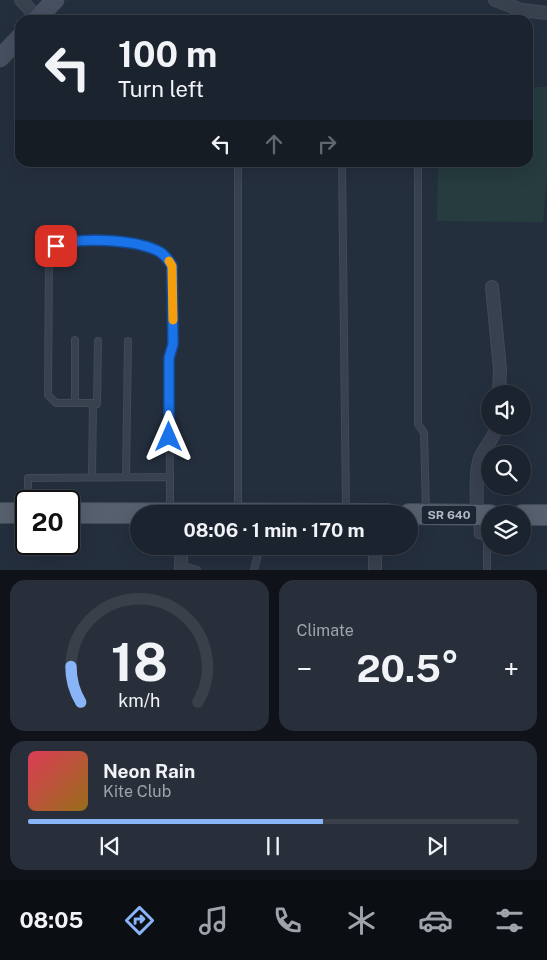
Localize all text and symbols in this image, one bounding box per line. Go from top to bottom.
text: 100 m [118,34,217,75]
icon: left [35,35,100,100]
text: Turn left [118,76,204,102]
icon: left [207,130,235,158]
icon: ahead [260,130,288,158]
icon: right [313,130,341,158]
pin [35,225,77,267]
icon: arrive [42,232,70,260]
map controls [481,385,531,555]
button: sound [481,385,531,435]
position arrow [142,410,194,462]
button: search [481,445,531,495]
speed limit sign: 20 [15,490,80,555]
button: layers [481,505,531,555]
road number: SR 640 [422,506,476,524]
text: 08:06 · 1 min · 170 m [184,519,364,541]
text: Climate [297,621,354,640]
text: 18 [111,632,168,693]
text: 20.5° [356,646,459,691]
text: − [297,652,312,685]
text: + [503,652,519,685]
text: km/h [118,690,160,711]
text: Neon Rain [103,760,195,782]
text: Kite Club [103,782,171,801]
icon: previous [96,832,124,860]
icon: pause [259,832,287,860]
icon: next [423,832,451,860]
icon: directions [122,903,157,938]
icon: music [196,903,231,938]
icon: phone [270,903,305,938]
icon: climate [344,903,379,938]
icon: car [418,903,453,938]
icon: filters [492,903,527,938]
text: 08:05 [20,907,83,933]

